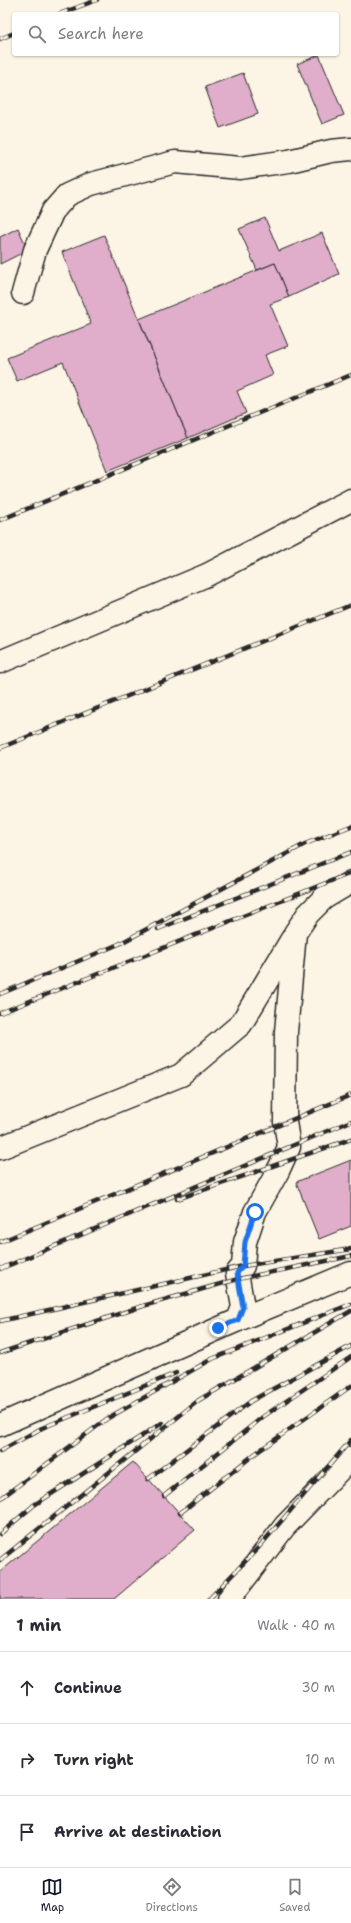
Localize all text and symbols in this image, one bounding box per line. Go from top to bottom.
search box [12,12,339,56]
icon: search [26,23,48,45]
text: Search here [58,24,144,44]
route start [246,1203,264,1221]
route end [209,1319,227,1337]
text: 1 min [16,1614,61,1636]
text: Walk · 40 m [257,1617,335,1634]
icon: ahead [16,1677,38,1699]
text: Continue [54,1678,122,1698]
text: 30 m [301,1679,335,1696]
icon: right [16,1749,38,1771]
text: Turn right [54,1750,134,1770]
text: 10 m [305,1751,335,1768]
icon: arrive [16,1821,38,1843]
text: Arrive at destination [54,1822,222,1842]
tab: Map [41,1876,64,1915]
tab: Directions [145,1876,198,1915]
tab: Saved [279,1876,310,1915]

